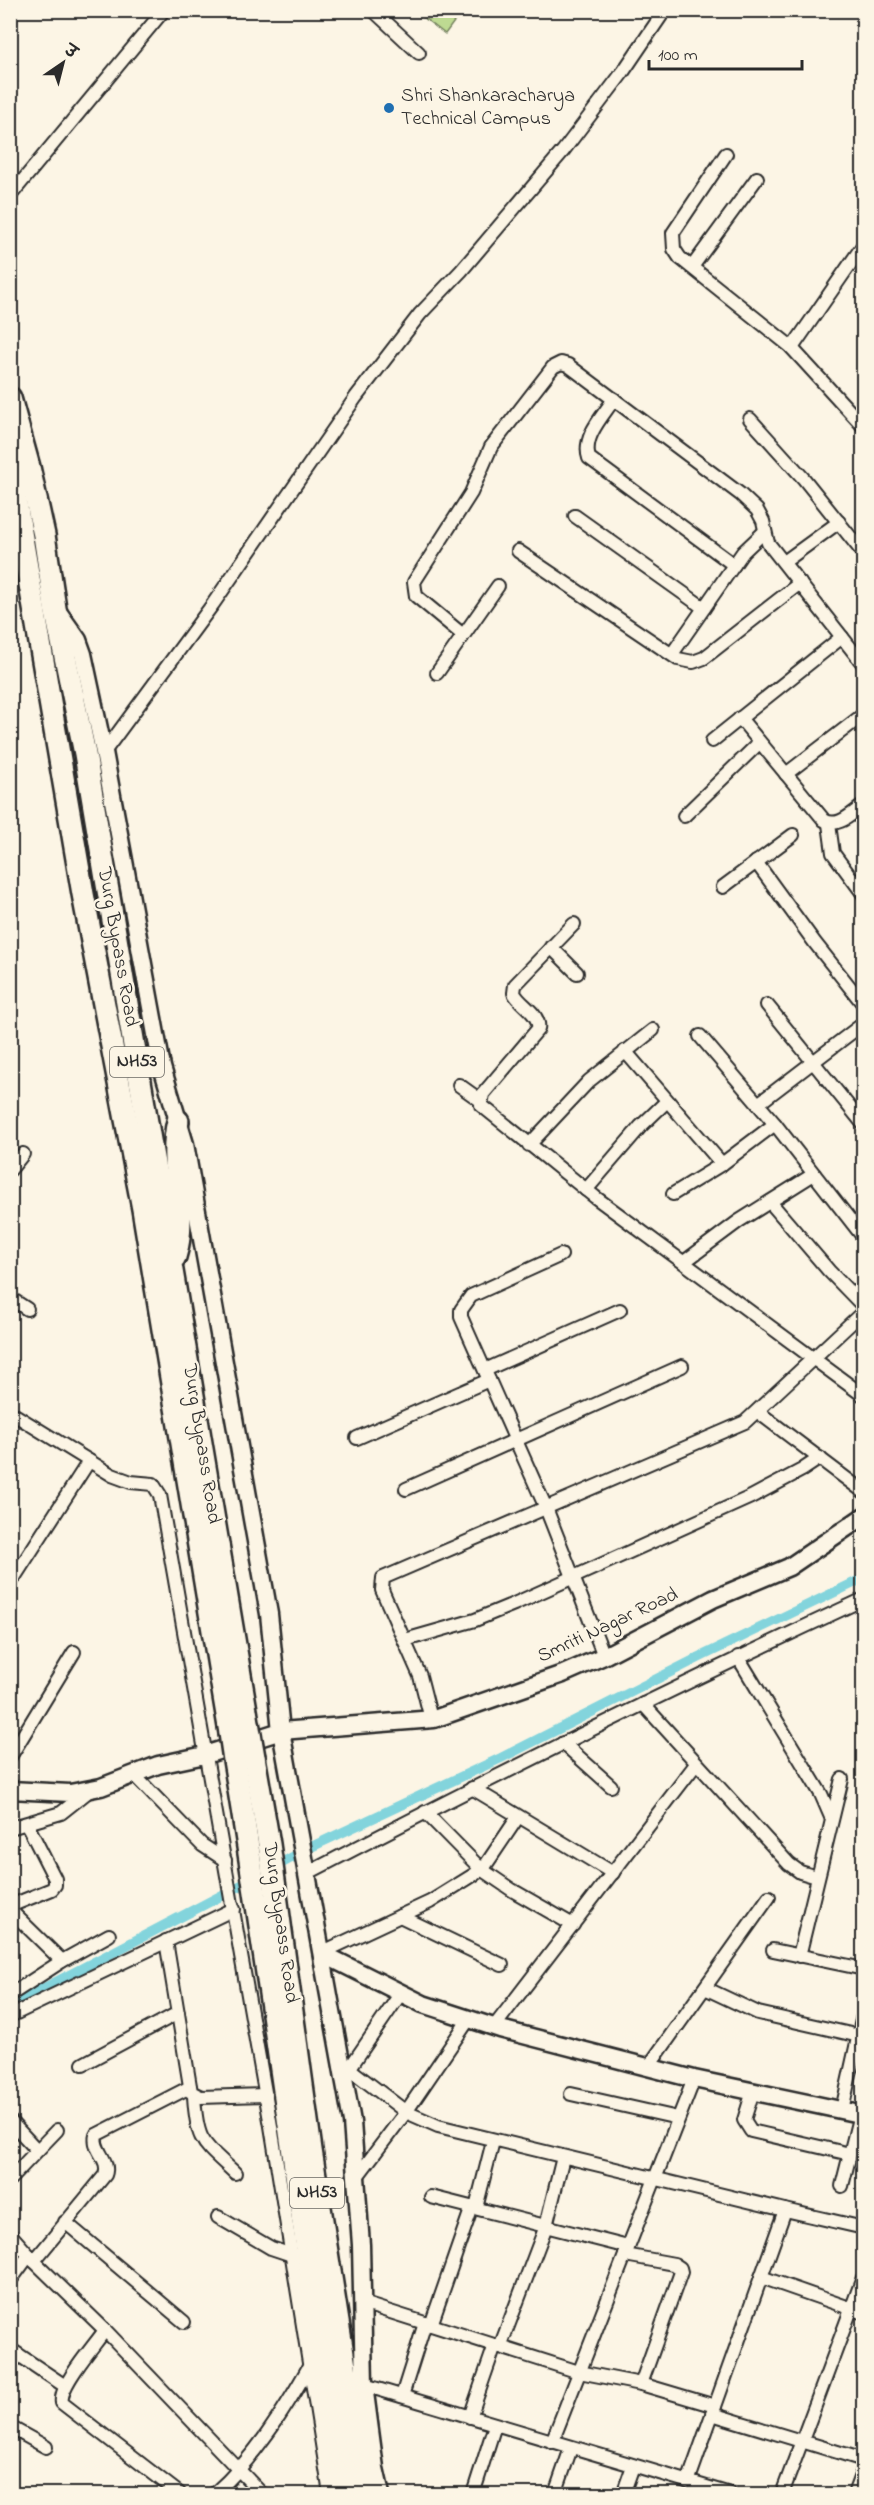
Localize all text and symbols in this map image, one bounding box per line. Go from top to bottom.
north arrow [33,33,93,93]
scale bar [649,33,802,71]
text: उ [58,38,83,66]
text: 100 m [658,43,698,69]
place label: Shri Shankaracharya Technical Campus [401,82,575,134]
marker: Shri Shankaracharya Technical Campus [382,101,396,115]
street label: Durg Bypass Road [88,864,145,1029]
road number: NH53 [110,1047,164,1077]
street label: Durg Bypass Road [173,1361,228,1526]
street label: Smriti Nagar Road [533,1581,684,1672]
street label: Durg Bypass Road [253,1840,306,2005]
road number: NH53 [290,2178,344,2208]

